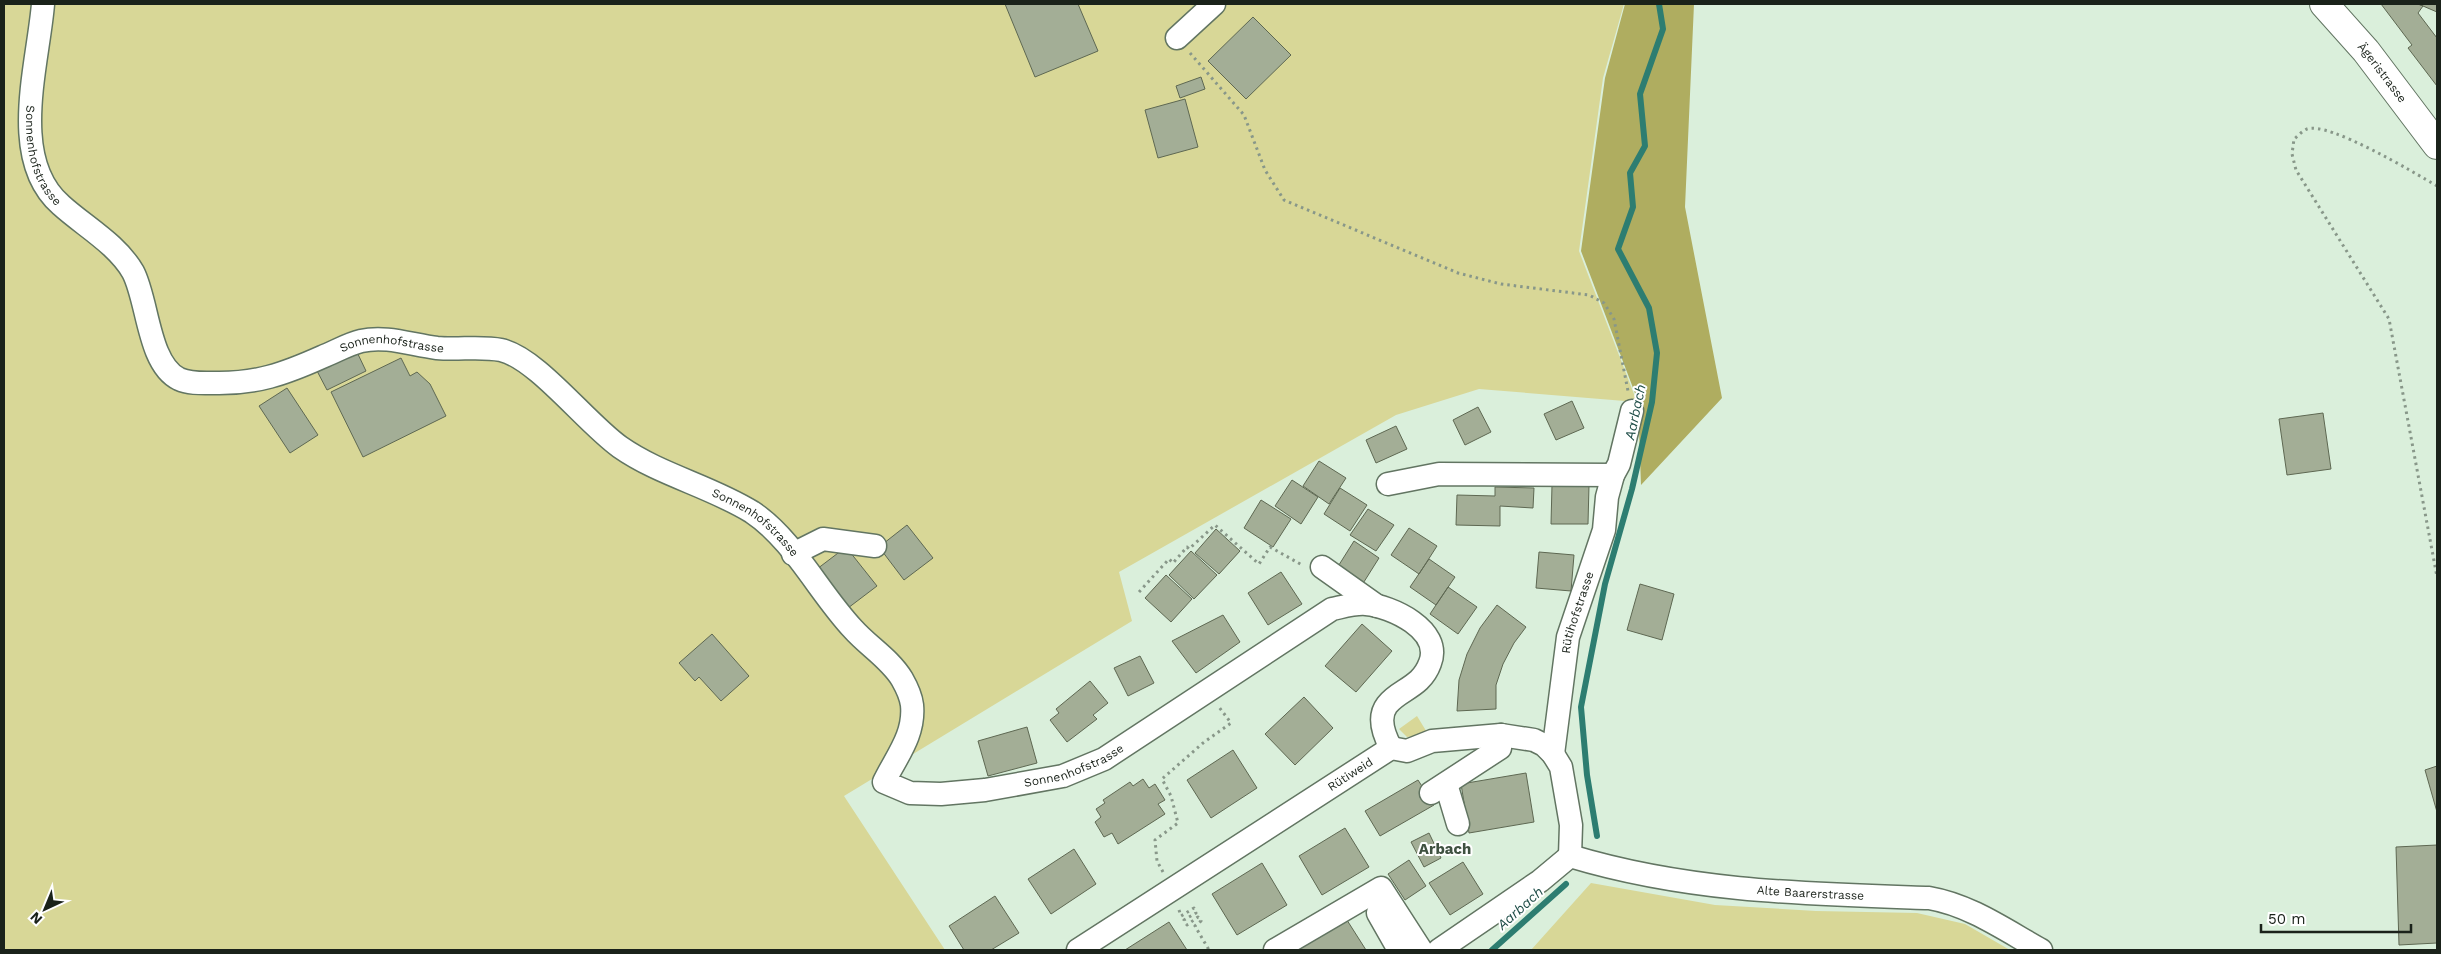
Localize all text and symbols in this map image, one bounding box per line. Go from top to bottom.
street label: Ägeristrasse [2355,40,2410,105]
street label: Sonnenhofstrasse [23,105,64,208]
street label: Sonnenhofstrasse [337,332,444,355]
water label: Aarbach [1621,383,1649,442]
street label: Sonnenhofstrasse [710,485,801,559]
street label: Rütihofstrasse [1559,570,1597,654]
street label: Sonnenhofstrasse [1023,741,1126,790]
street label: Rütiweid [1325,755,1375,794]
district label: Arbach [1419,840,1471,858]
water label: Aarbach [1493,883,1546,933]
street label: Alte Baarerstrasse [1756,883,1864,903]
north arrow [20,884,70,934]
scale bar [2261,902,2411,934]
text: N [27,909,45,928]
text: 50 m [2268,910,2305,928]

